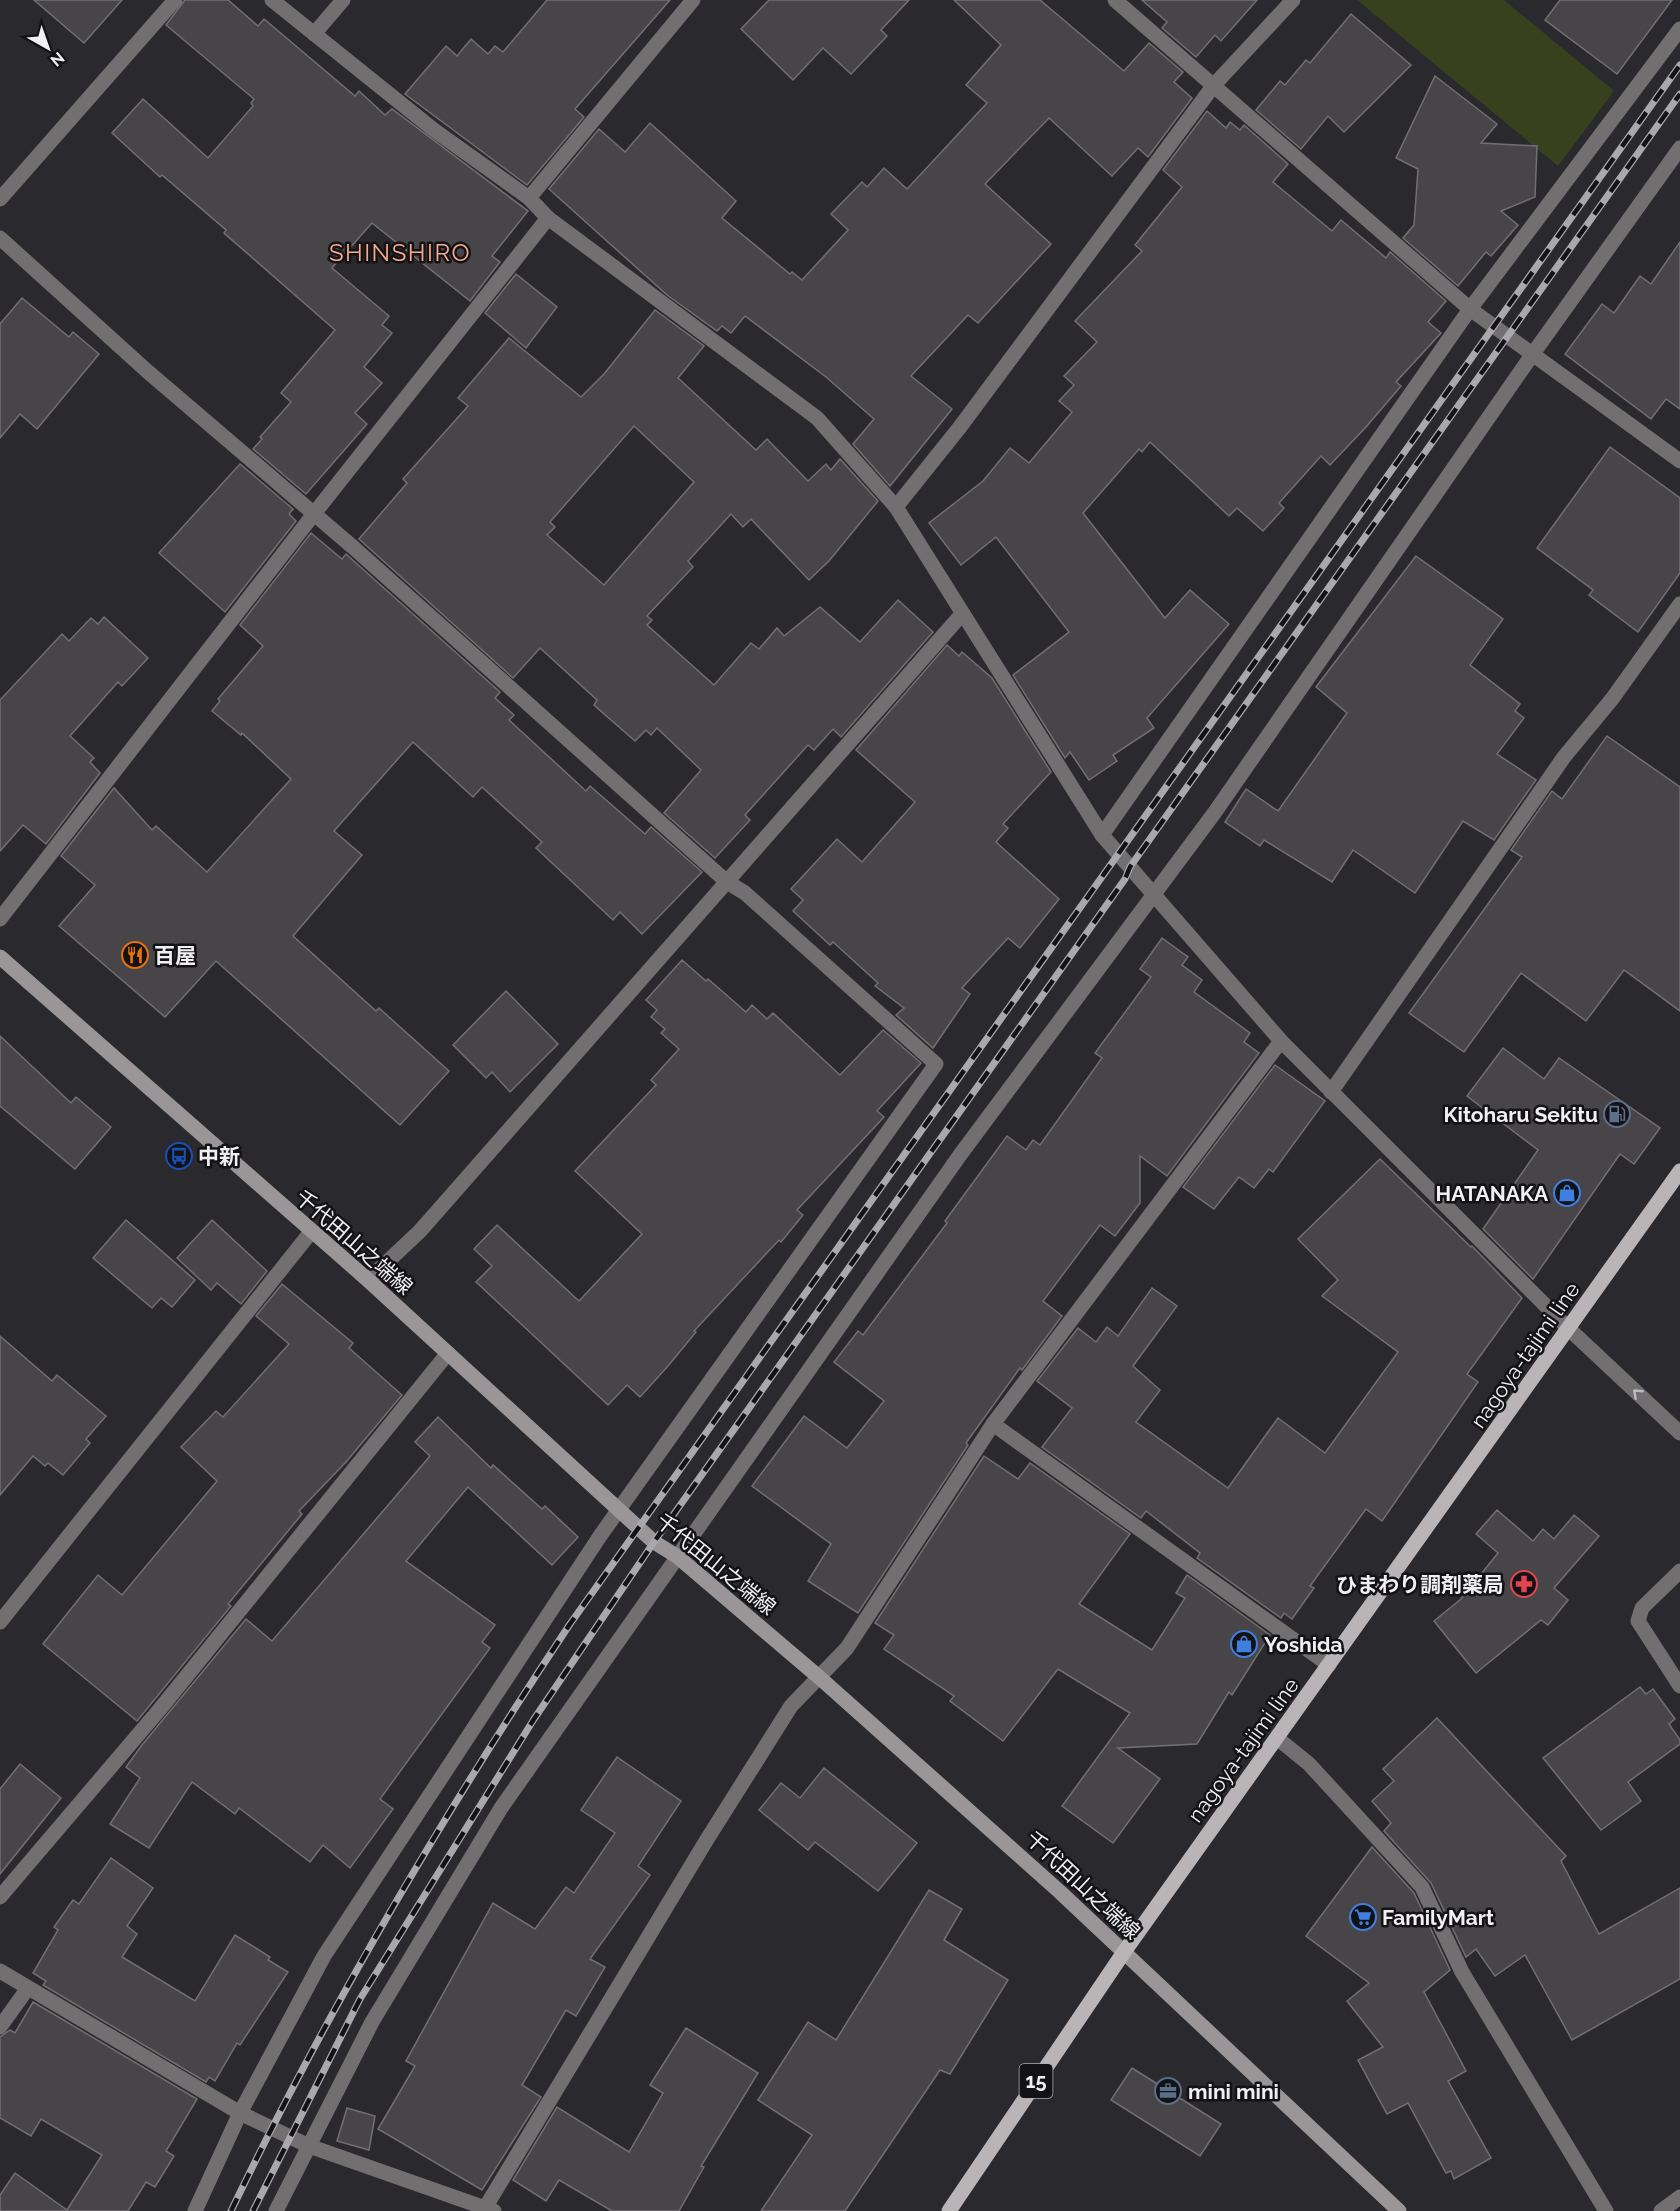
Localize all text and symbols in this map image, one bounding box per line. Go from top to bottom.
north arrow [18,18,78,78]
text: N [47,48,68,70]
district label: SHINSHIRO [329,238,471,267]
restaurant icon: 百屋 [120,940,150,970]
place label: 百屋 [154,943,196,968]
fuel station icon: Kitoharu Sekitu [1602,1099,1632,1129]
place label: Kitoharu Sekitu [1443,1102,1598,1127]
bus stop icon: 中新 [164,1141,194,1171]
place label: 中新 [198,1144,240,1169]
shop icon: HATANAKA [1552,1178,1582,1208]
place label: HATANAKA [1436,1181,1549,1206]
street label: 千代田山之端線 [290,1184,418,1300]
street label: nagoya-tajimi line [1465,1277,1585,1433]
one-way arrow [1633,1389,1644,1400]
street label: 千代田山之端線 [651,1508,781,1620]
pharmacy icon: ひまわり調剤薬局 [1509,1569,1539,1599]
place label: ひまわり調剤薬局 [1336,1572,1504,1597]
shop icon: Yoshida [1229,1629,1259,1659]
place label: Yoshida [1264,1632,1343,1657]
street label: nagoya-tajimi line [1182,1673,1304,1827]
street label: 千代田山之端線 [1021,1826,1145,1944]
supermarket icon: FamilyMart [1348,1902,1378,1932]
place label: FamilyMart [1382,1905,1494,1930]
road number: 15 [1020,2064,1052,2098]
office icon: mini mini [1153,2076,1183,2106]
place label: mini mini [1188,2079,1279,2104]

